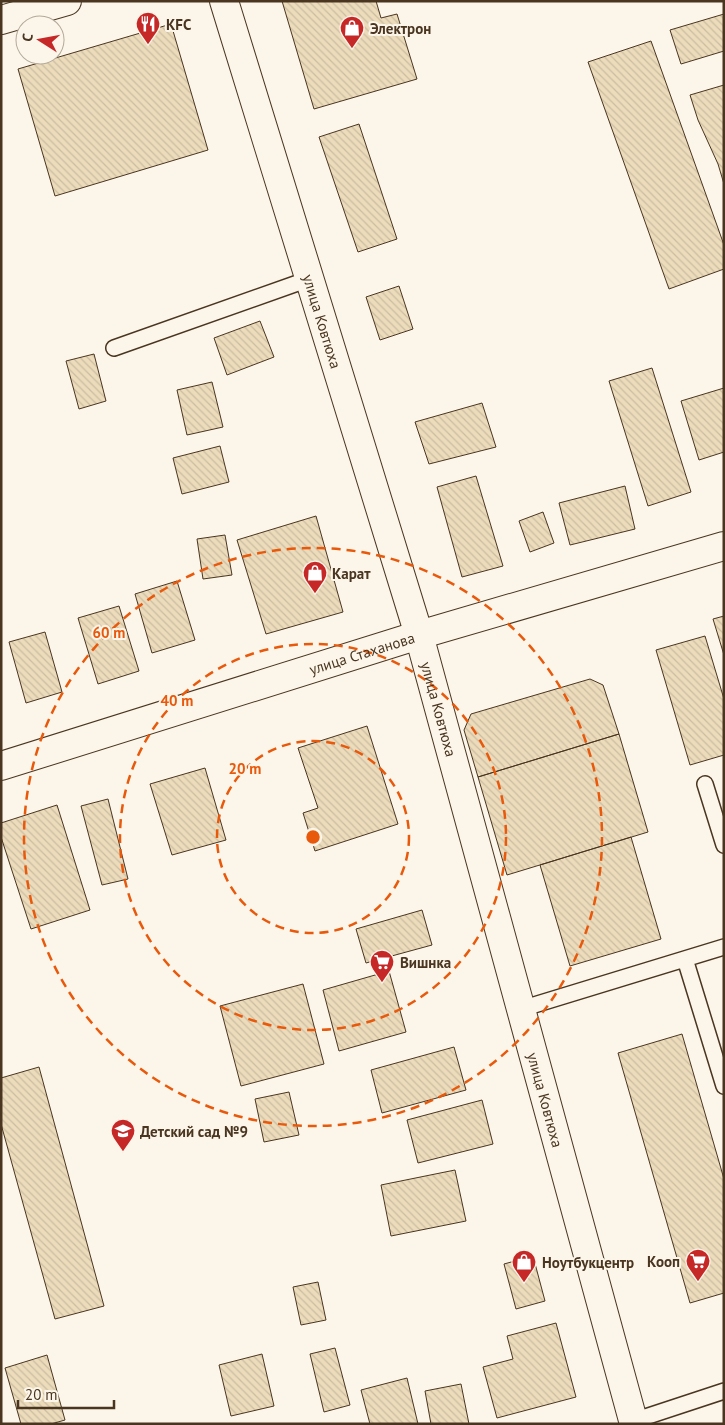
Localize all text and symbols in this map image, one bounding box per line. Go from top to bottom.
restaurant icon: KFC [135,11,161,45]
north arrow [15,15,65,65]
place label: KFC [166,15,192,34]
shop icon: Электрон [339,15,365,49]
place label: Электрон [370,19,431,38]
text: С [18,32,37,43]
street label: улица Ковтюха [299,272,346,371]
shop icon: Карат [302,560,328,594]
place label: Карат [332,564,371,583]
text: 60 m [93,623,125,642]
street label: улица Стаханова [307,628,417,678]
street label: улица Ковтюха [417,659,461,759]
text: 40 m [161,691,193,710]
text: 20 m [229,759,261,778]
centre of rings [304,828,322,846]
supermarket icon: Вишнка [369,949,395,983]
place label: Вишнка [400,953,451,972]
street label: улица Ковтюха [524,1050,568,1149]
school or university icon: Детский сад №9 [110,1118,136,1152]
place label: Детский сад №9 [140,1122,248,1141]
supermarket icon: Кооп [685,1248,711,1282]
shop icon: Ноутбукцентр [511,1249,537,1283]
place label: Кооп [647,1252,680,1271]
place label: Ноутбукцентр [542,1253,634,1272]
scale bar [18,1378,114,1410]
text: 20 m [25,1385,58,1404]

